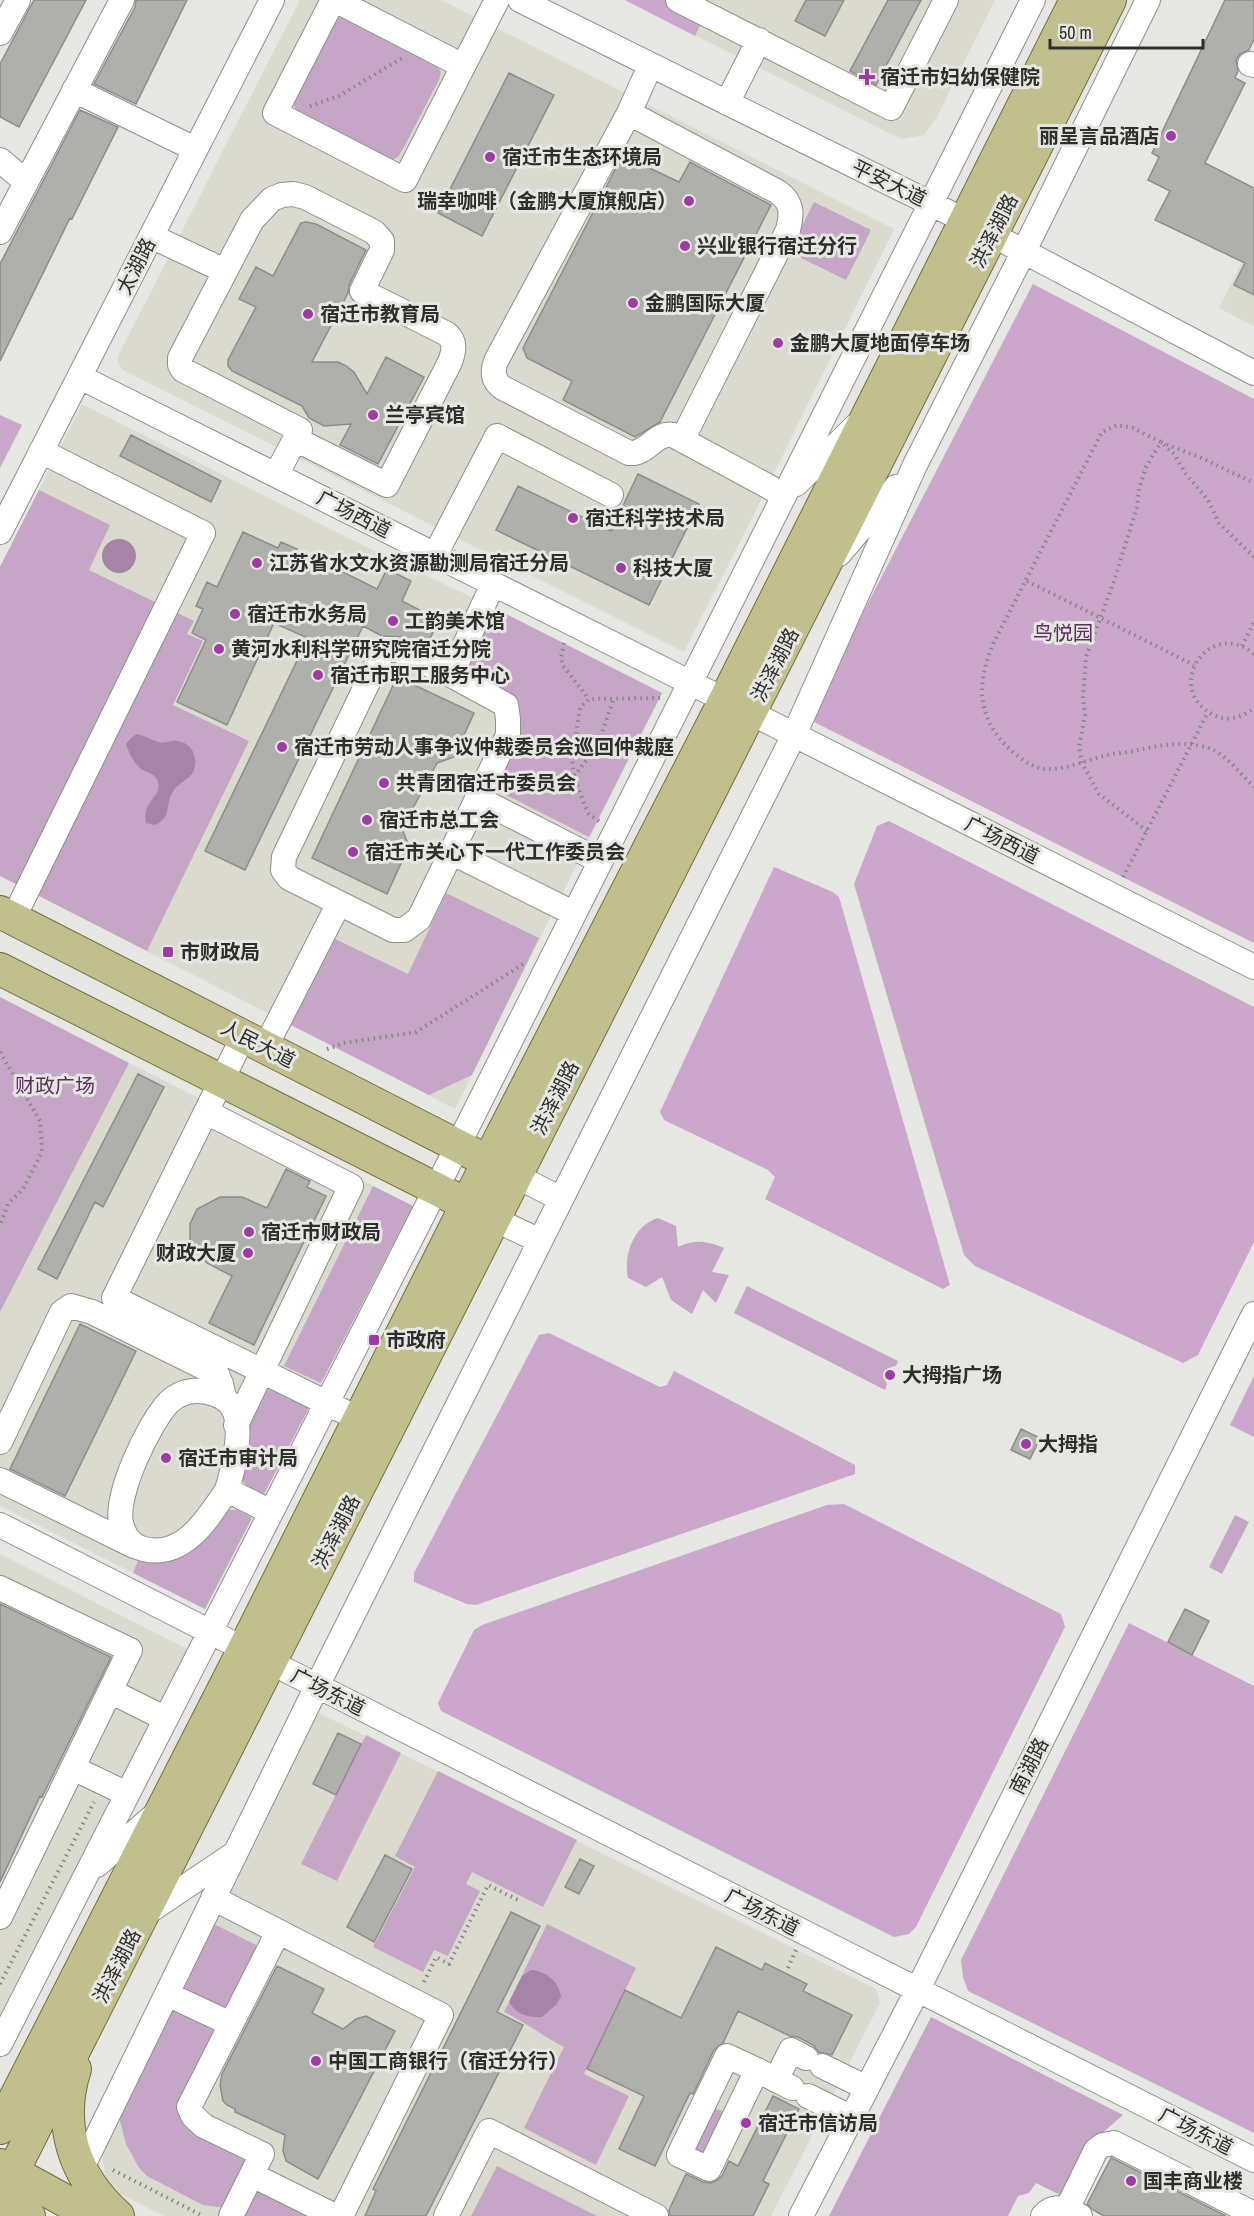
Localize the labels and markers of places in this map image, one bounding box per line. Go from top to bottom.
place label: 宿迁市妇幼保健院 [880,63,1040,90]
marker: 宿迁市妇幼保健院 [858,68,876,86]
place label: 丽呈言品酒店 [1039,122,1159,149]
marker: 丽呈言品酒店 [1164,129,1178,143]
place label: 宿迁市生态环境局 [502,143,662,170]
marker: 宿迁市生态环境局 [483,150,497,164]
place label: 瑞幸咖啡（金鹏大厦旗舰店） [417,187,677,214]
marker: 瑞幸咖啡（金鹏大厦旗舰店） [682,194,696,208]
place label: 兴业银行宿迁分行 [697,232,857,259]
marker: 兴业银行宿迁分行 [678,239,692,253]
place label: 金鹏国际大厦 [645,289,765,316]
marker: 金鹏国际大厦 [626,296,640,310]
place label: 宿迁市教育局 [320,300,440,327]
marker: 宿迁市教育局 [301,307,315,321]
place label: 金鹏大厦地面停车场 [790,329,970,356]
marker: 金鹏大厦地面停车场 [771,336,785,350]
place label: 兰亭宾馆 [385,401,465,428]
marker: 兰亭宾馆 [366,408,380,422]
place label: 宿迁科学技术局 [585,504,725,531]
marker: 宿迁科学技术局 [566,511,580,525]
place label: 江苏省水文水资源勘测局宿迁分局 [269,549,569,576]
place label: 科技大厦 [633,554,713,581]
marker: 江苏省水文水资源勘测局宿迁分局 [250,556,264,570]
marker: 科技大厦 [614,561,628,575]
place label: 宿迁市水务局 [247,600,367,627]
marker: 宿迁市水务局 [228,607,242,621]
place label: 工韵美术馆 [405,607,505,634]
marker: 工韵美术馆 [386,614,400,628]
place label: 黄河水利科学研究院宿迁分院 [231,635,491,662]
marker: 黄河水利科学研究院宿迁分院 [212,642,226,656]
place label: 宿迁市职工服务中心 [330,661,510,688]
marker: 宿迁市职工服务中心 [311,668,325,682]
place label: 宿迁市劳动人事争议仲裁委员会巡回仲裁庭 [294,733,674,760]
marker: 宿迁市劳动人事争议仲裁委员会巡回仲裁庭 [275,740,289,754]
place label: 共青团宿迁市委员会 [396,769,576,796]
marker: 共青团宿迁市委员会 [377,776,391,790]
place label: 宿迁市总工会 [379,806,499,833]
marker: 宿迁市总工会 [360,813,374,827]
place label: 宿迁市关心下一代工作委员会 [365,838,625,865]
marker: 宿迁市关心下一代工作委员会 [346,845,360,859]
place label: 市财政局 [180,938,260,965]
marker: 市财政局 [161,945,175,959]
place label: 宿迁市财政局 [261,1218,381,1245]
marker: 宿迁市财政局 [242,1225,256,1239]
place label: 财政大厦 [156,1239,236,1266]
marker: 财政大厦 [241,1246,255,1260]
place label: 市政府 [386,1326,446,1353]
marker: 市政府 [367,1333,381,1347]
place label: 大拇指广场 [902,1361,1002,1388]
marker: 大拇指广场 [883,1368,897,1382]
place label: 大拇指 [1038,1430,1098,1457]
marker: 大拇指 [1019,1437,1033,1451]
place label: 宿迁市审计局 [178,1444,298,1471]
marker: 宿迁市审计局 [159,1451,173,1465]
place label: 中国工商银行（宿迁分行） [328,2047,568,2074]
marker: 中国工商银行（宿迁分行） [309,2054,323,2068]
place label: 宿迁市信访局 [758,2109,878,2136]
marker: 宿迁市信访局 [739,2116,753,2130]
place label: 国丰商业楼 [1143,2167,1243,2194]
marker: 国丰商业楼 [1124,2174,1138,2188]

